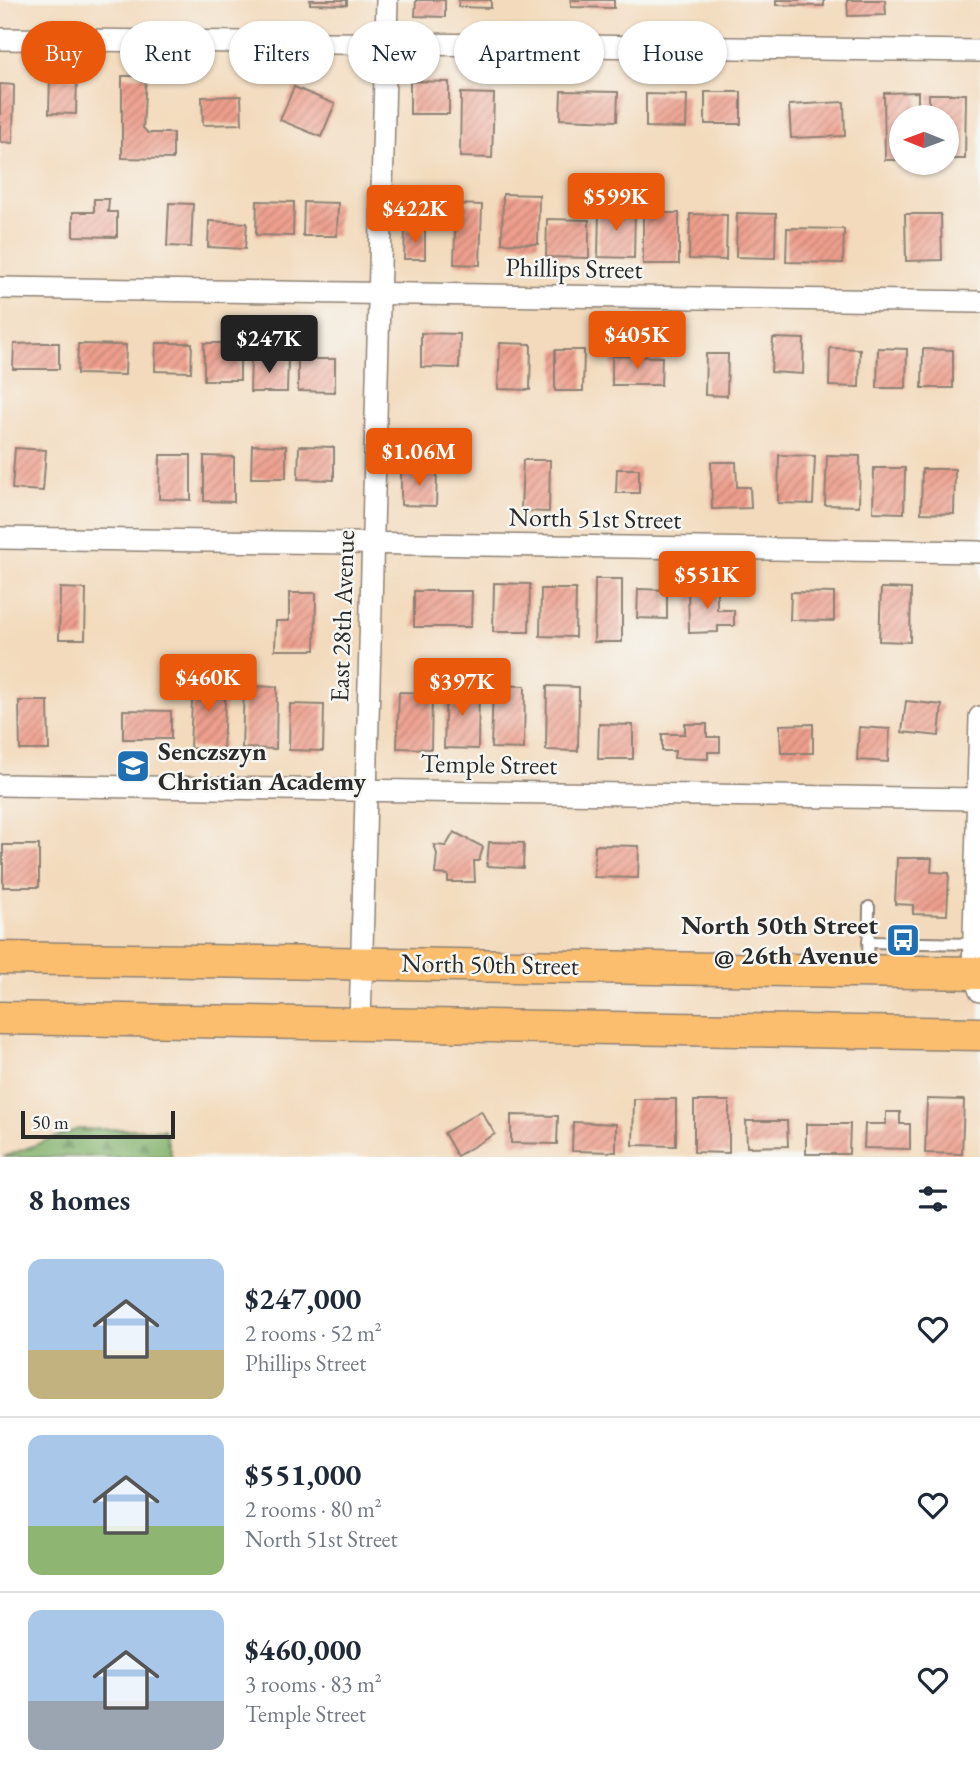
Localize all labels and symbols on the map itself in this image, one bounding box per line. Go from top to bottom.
north arrow [889,105,959,175]
pin: $599K [567,174,665,233]
pin: $422K [366,186,464,245]
street label: Phillips Street [505,250,643,286]
pin: $405K [588,312,686,371]
pin: $247K [220,316,318,375]
pin: $1.06M [362,428,476,488]
street label: North 51st Street [508,499,682,537]
street label: East 28th Avenue [322,529,362,703]
pin: $551K [658,552,756,611]
pin: $460K [159,654,257,714]
pin: $397K [413,658,511,718]
place label: Senczszyn Christian Academy [158,734,366,798]
street label: Temple Street [420,746,558,782]
school or university icon: Senczszyn Christian Academy [114,747,152,785]
place label: North 50th Street @ 26th Avenue [681,908,878,972]
bus stop icon: North 50th Street @ 26th Avenue [884,921,922,959]
street label: North 50th Street [401,945,579,983]
scale bar [21,1108,175,1140]

